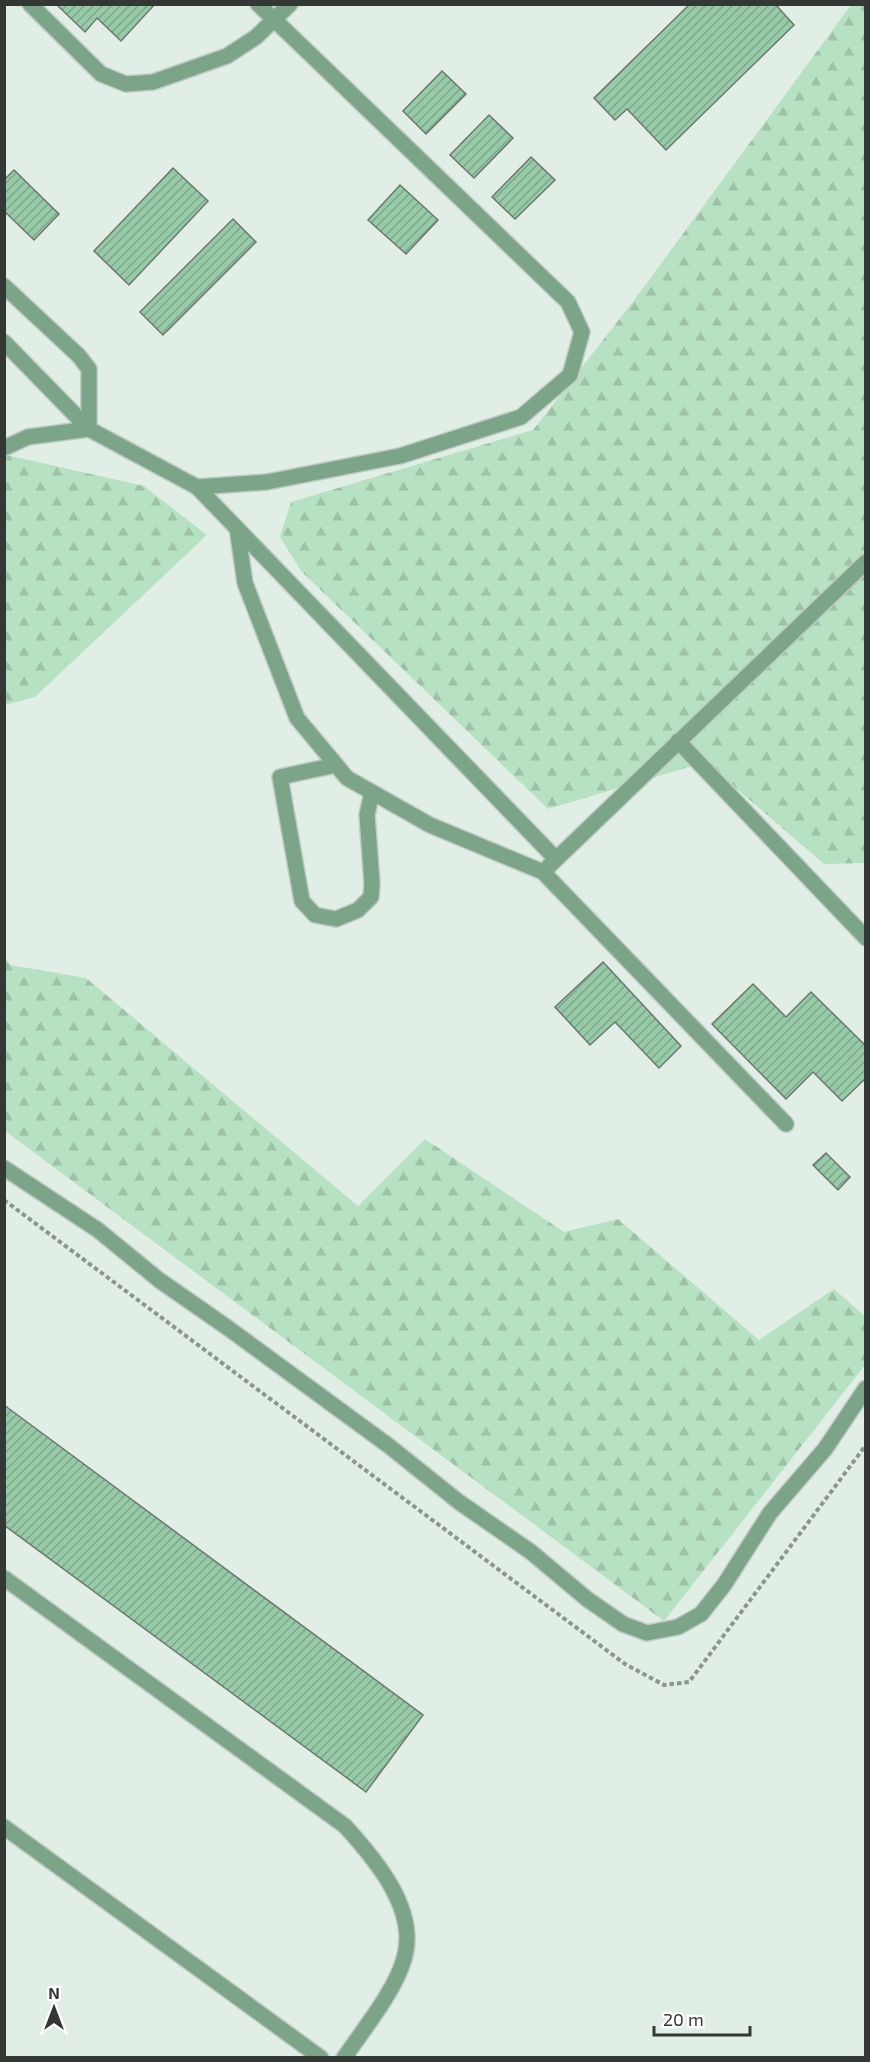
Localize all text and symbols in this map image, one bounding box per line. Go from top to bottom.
north arrow [24,1978,84,2038]
text: N [48,1983,60,2002]
scale bar [654,1999,750,2037]
text: 20 m [663,2008,704,2030]

